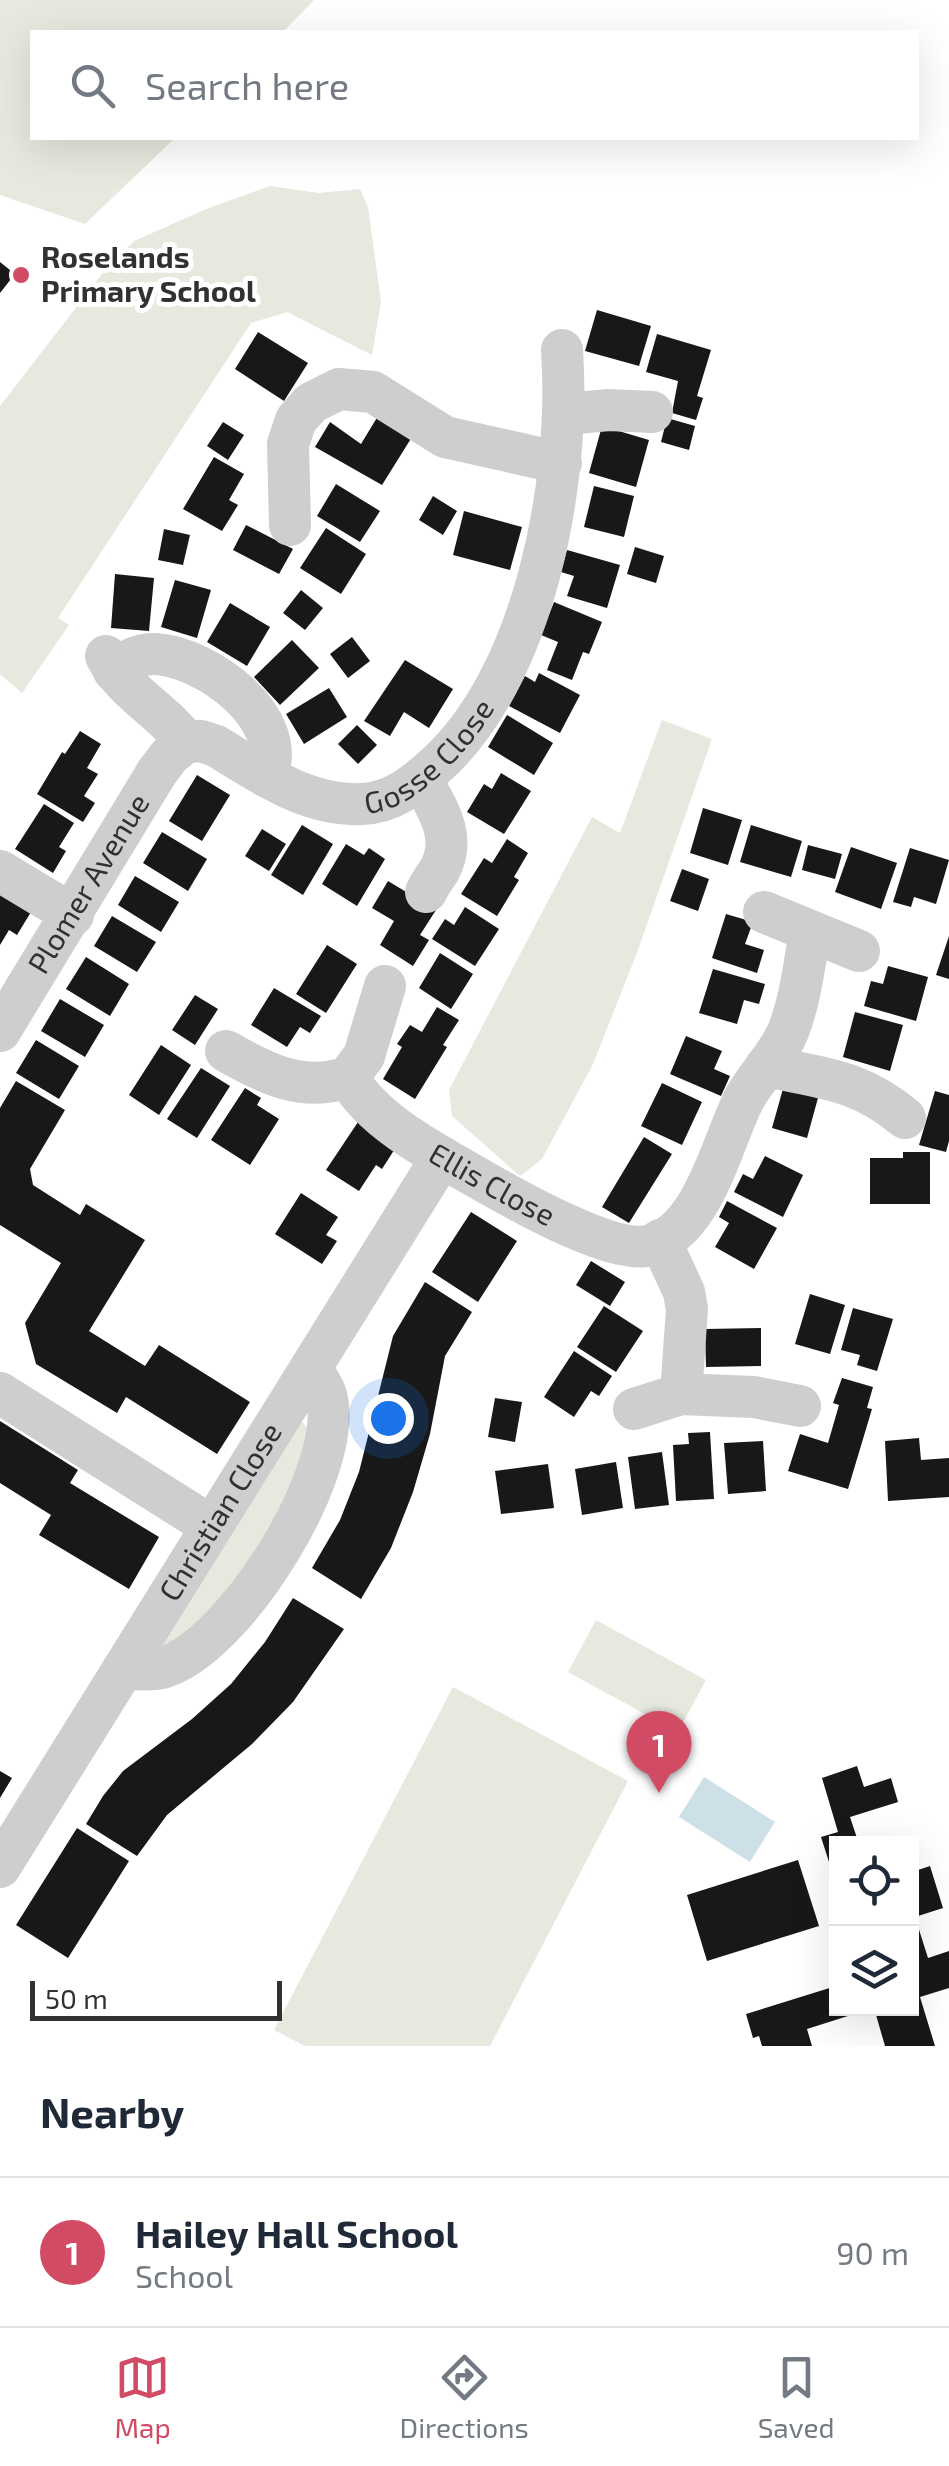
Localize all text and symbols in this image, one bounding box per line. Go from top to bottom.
search box [30,30,919,140]
icon: search [65,58,120,113]
text: Search here [145,62,349,108]
place label: Roselands Primary School [41,238,256,309]
marker: Roselands Primary School [10,264,32,286]
street label: Gosse Close [361,692,500,820]
street label: Plomer Avenue [19,786,156,979]
street label: Ellis Close [423,1134,561,1232]
your location [363,1393,414,1444]
street label: Christian Close [150,1415,288,1607]
pin: 1 [626,1710,692,1793]
map controls [829,1836,919,2016]
button: locate [829,1836,919,1926]
button: layers [829,1926,919,2016]
scale bar [30,1976,282,2020]
text: 50 m [45,1981,108,2015]
text: Nearby [40,2086,184,2136]
text: Hailey Hall School [135,2210,458,2256]
text: 1 [66,2233,79,2271]
text: 90 m [836,2233,909,2271]
text: School [135,2256,233,2294]
tab: Map [114,2350,171,2444]
tab: Directions [400,2350,529,2444]
tab: Saved [758,2350,835,2444]

